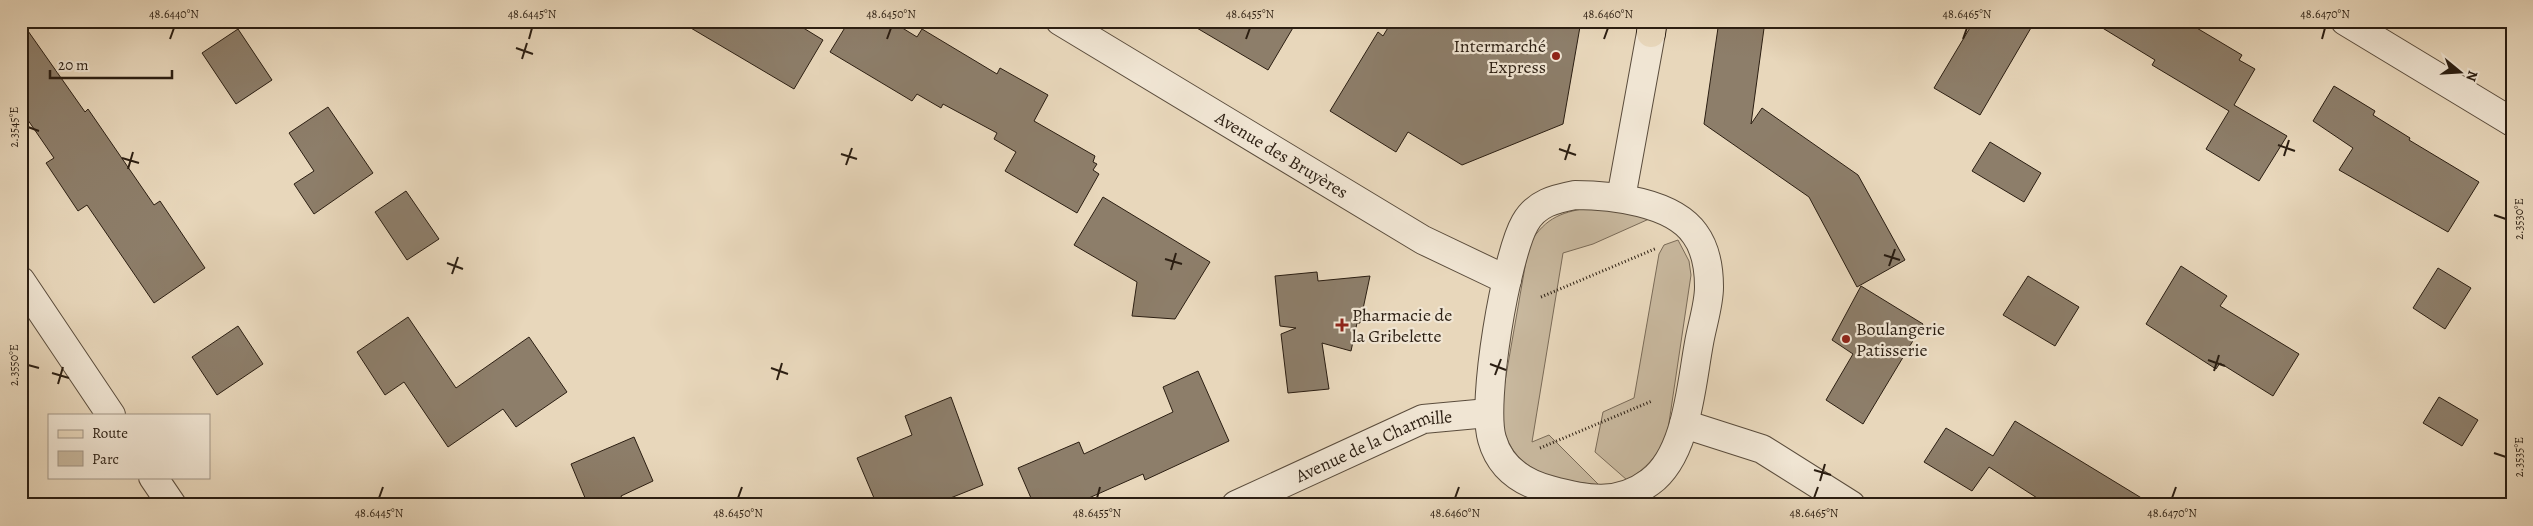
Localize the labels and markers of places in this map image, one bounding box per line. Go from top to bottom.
place label: Intermarché Express [1454,34,1546,79]
marker: Intermarché Express [1550,50,1562,62]
place label: Pharmacie de la Gribelette [1352,303,1452,348]
place label: Boulangerie Patisserie [1856,317,1945,362]
marker: Pharmacie de la Gribelette [1336,319,1348,331]
marker: Boulangerie Patisserie [1840,333,1852,345]

